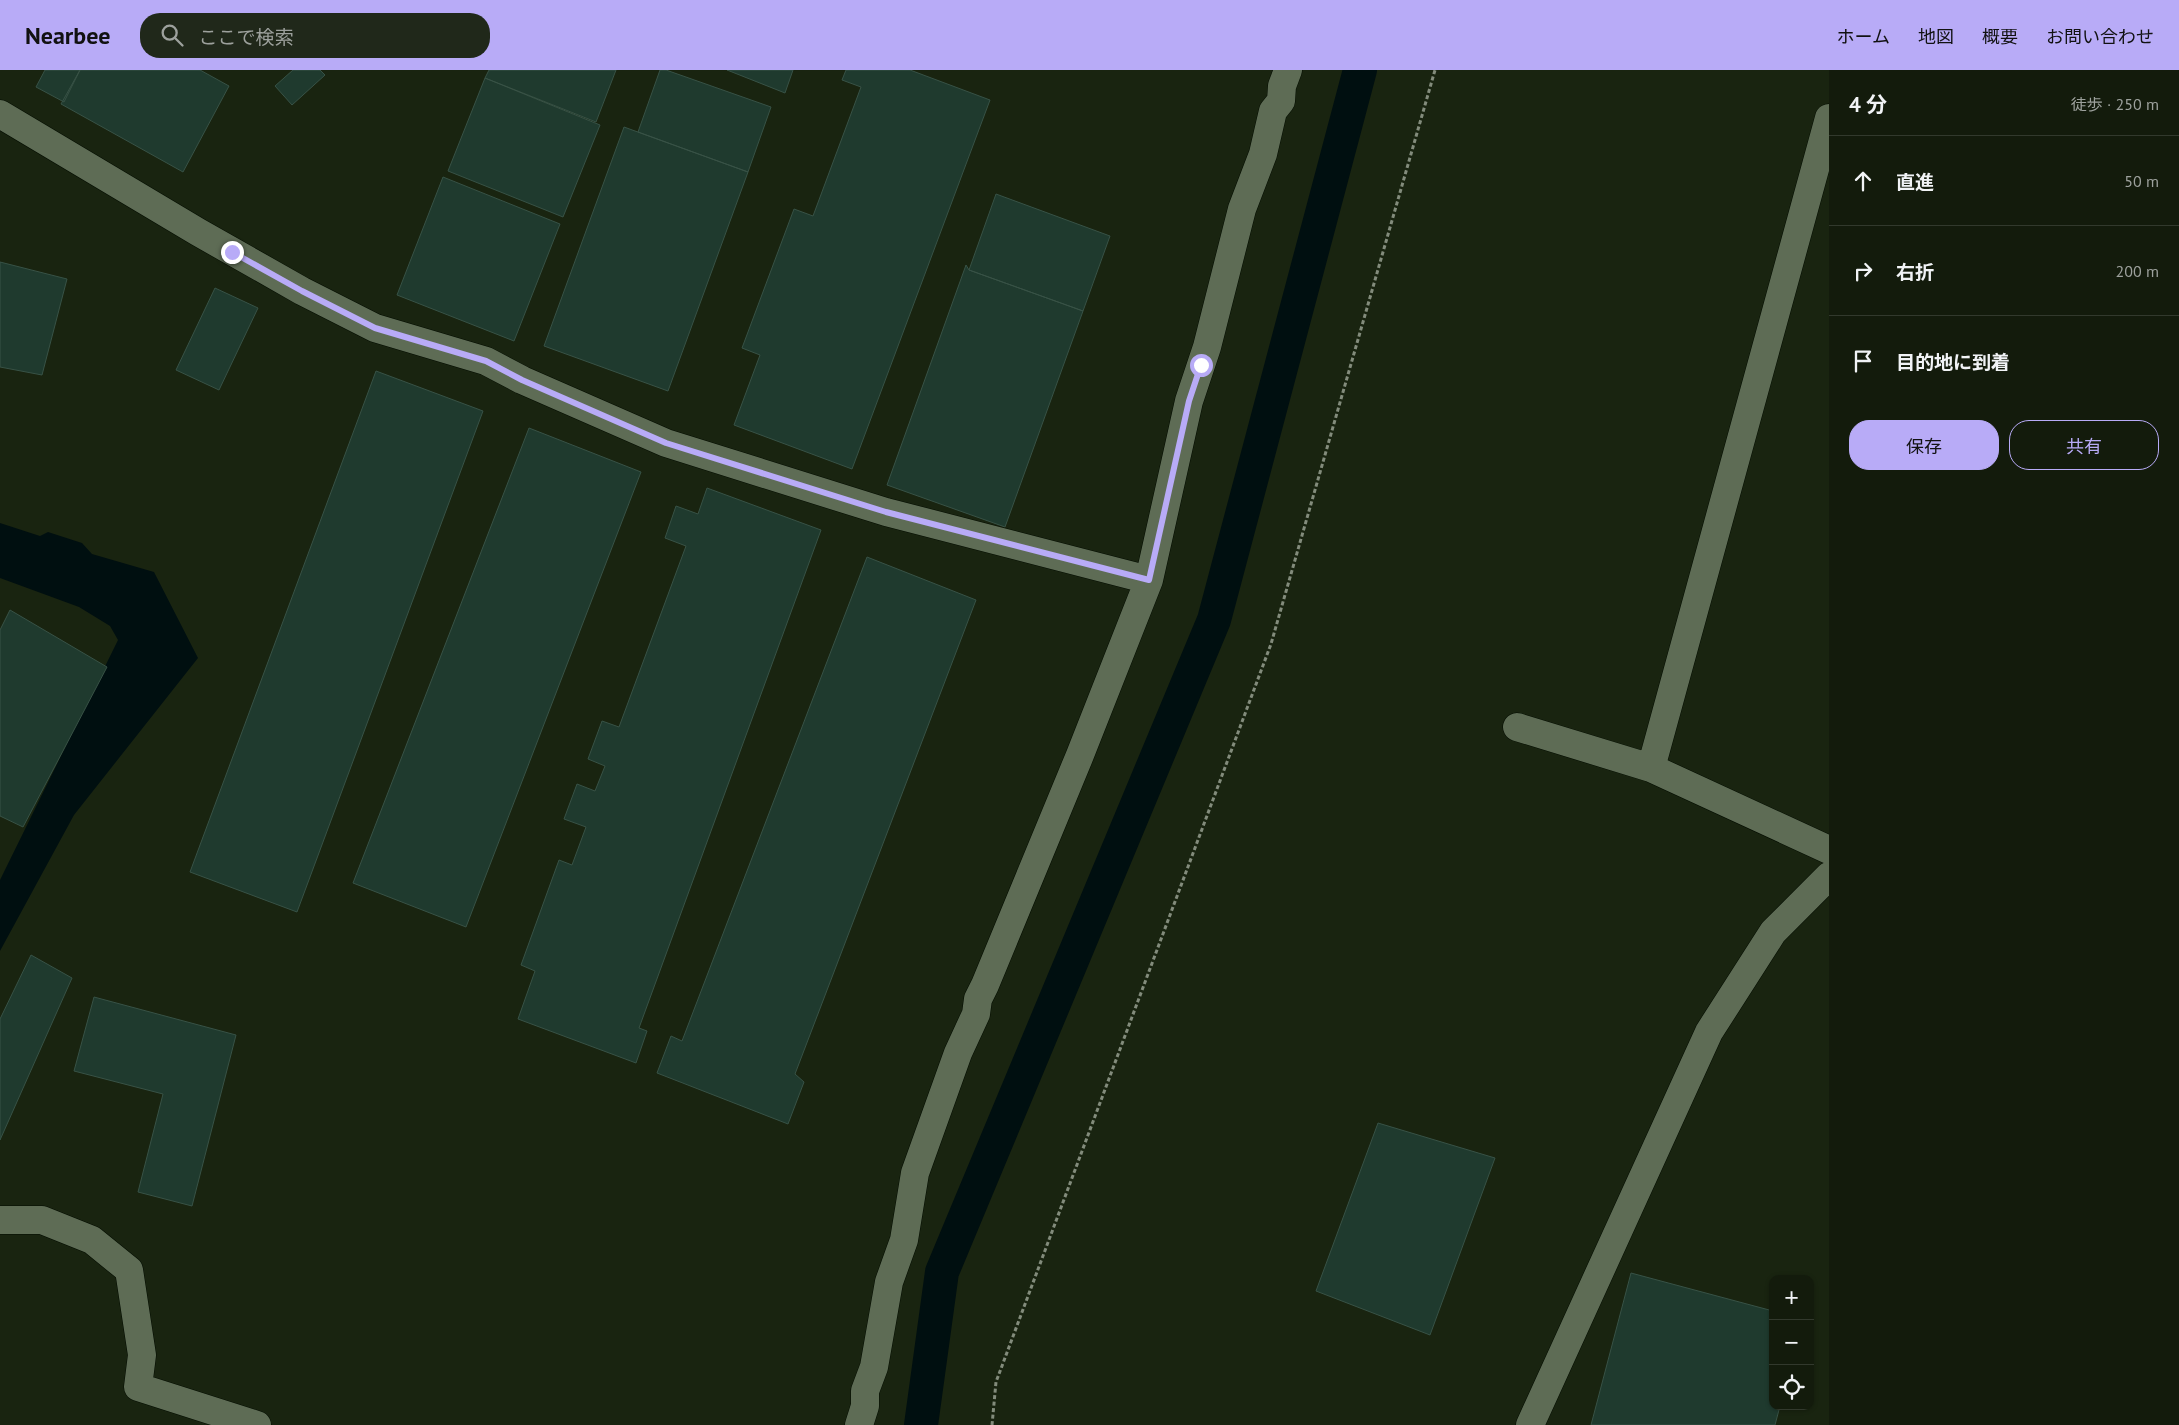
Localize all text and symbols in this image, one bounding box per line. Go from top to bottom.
search box [140,13,490,58]
text: Nearbee [25,20,110,51]
icon: search [158,21,186,49]
text: ここで検索 [198,25,293,49]
text: ホーム [1837,25,1890,48]
text: 地図 [1918,25,1954,48]
text: 概要 [1982,25,2018,48]
text: お問い合わせ [2046,25,2154,48]
text: 4 分 [1849,91,1887,118]
text: 徒歩 · 250 m [2071,94,2159,114]
icon: ahead [1849,167,1877,195]
text: 直進 [1896,170,1934,194]
text: 50 m [2124,171,2159,191]
route end [221,241,244,264]
icon: right [1849,257,1877,285]
text: 右折 [1896,260,1934,284]
text: 200 m [2116,261,2159,281]
icon: arrive [1849,347,1877,375]
text: 目的地に到着 [1896,350,2010,374]
route start [1190,354,1213,377]
button: 保存 [1849,420,1999,470]
button: 共有 [2009,420,2159,470]
map controls [1769,1275,1814,1410]
button: + [1769,1275,1814,1320]
button: − [1769,1320,1814,1365]
button: locate [1769,1365,1814,1410]

